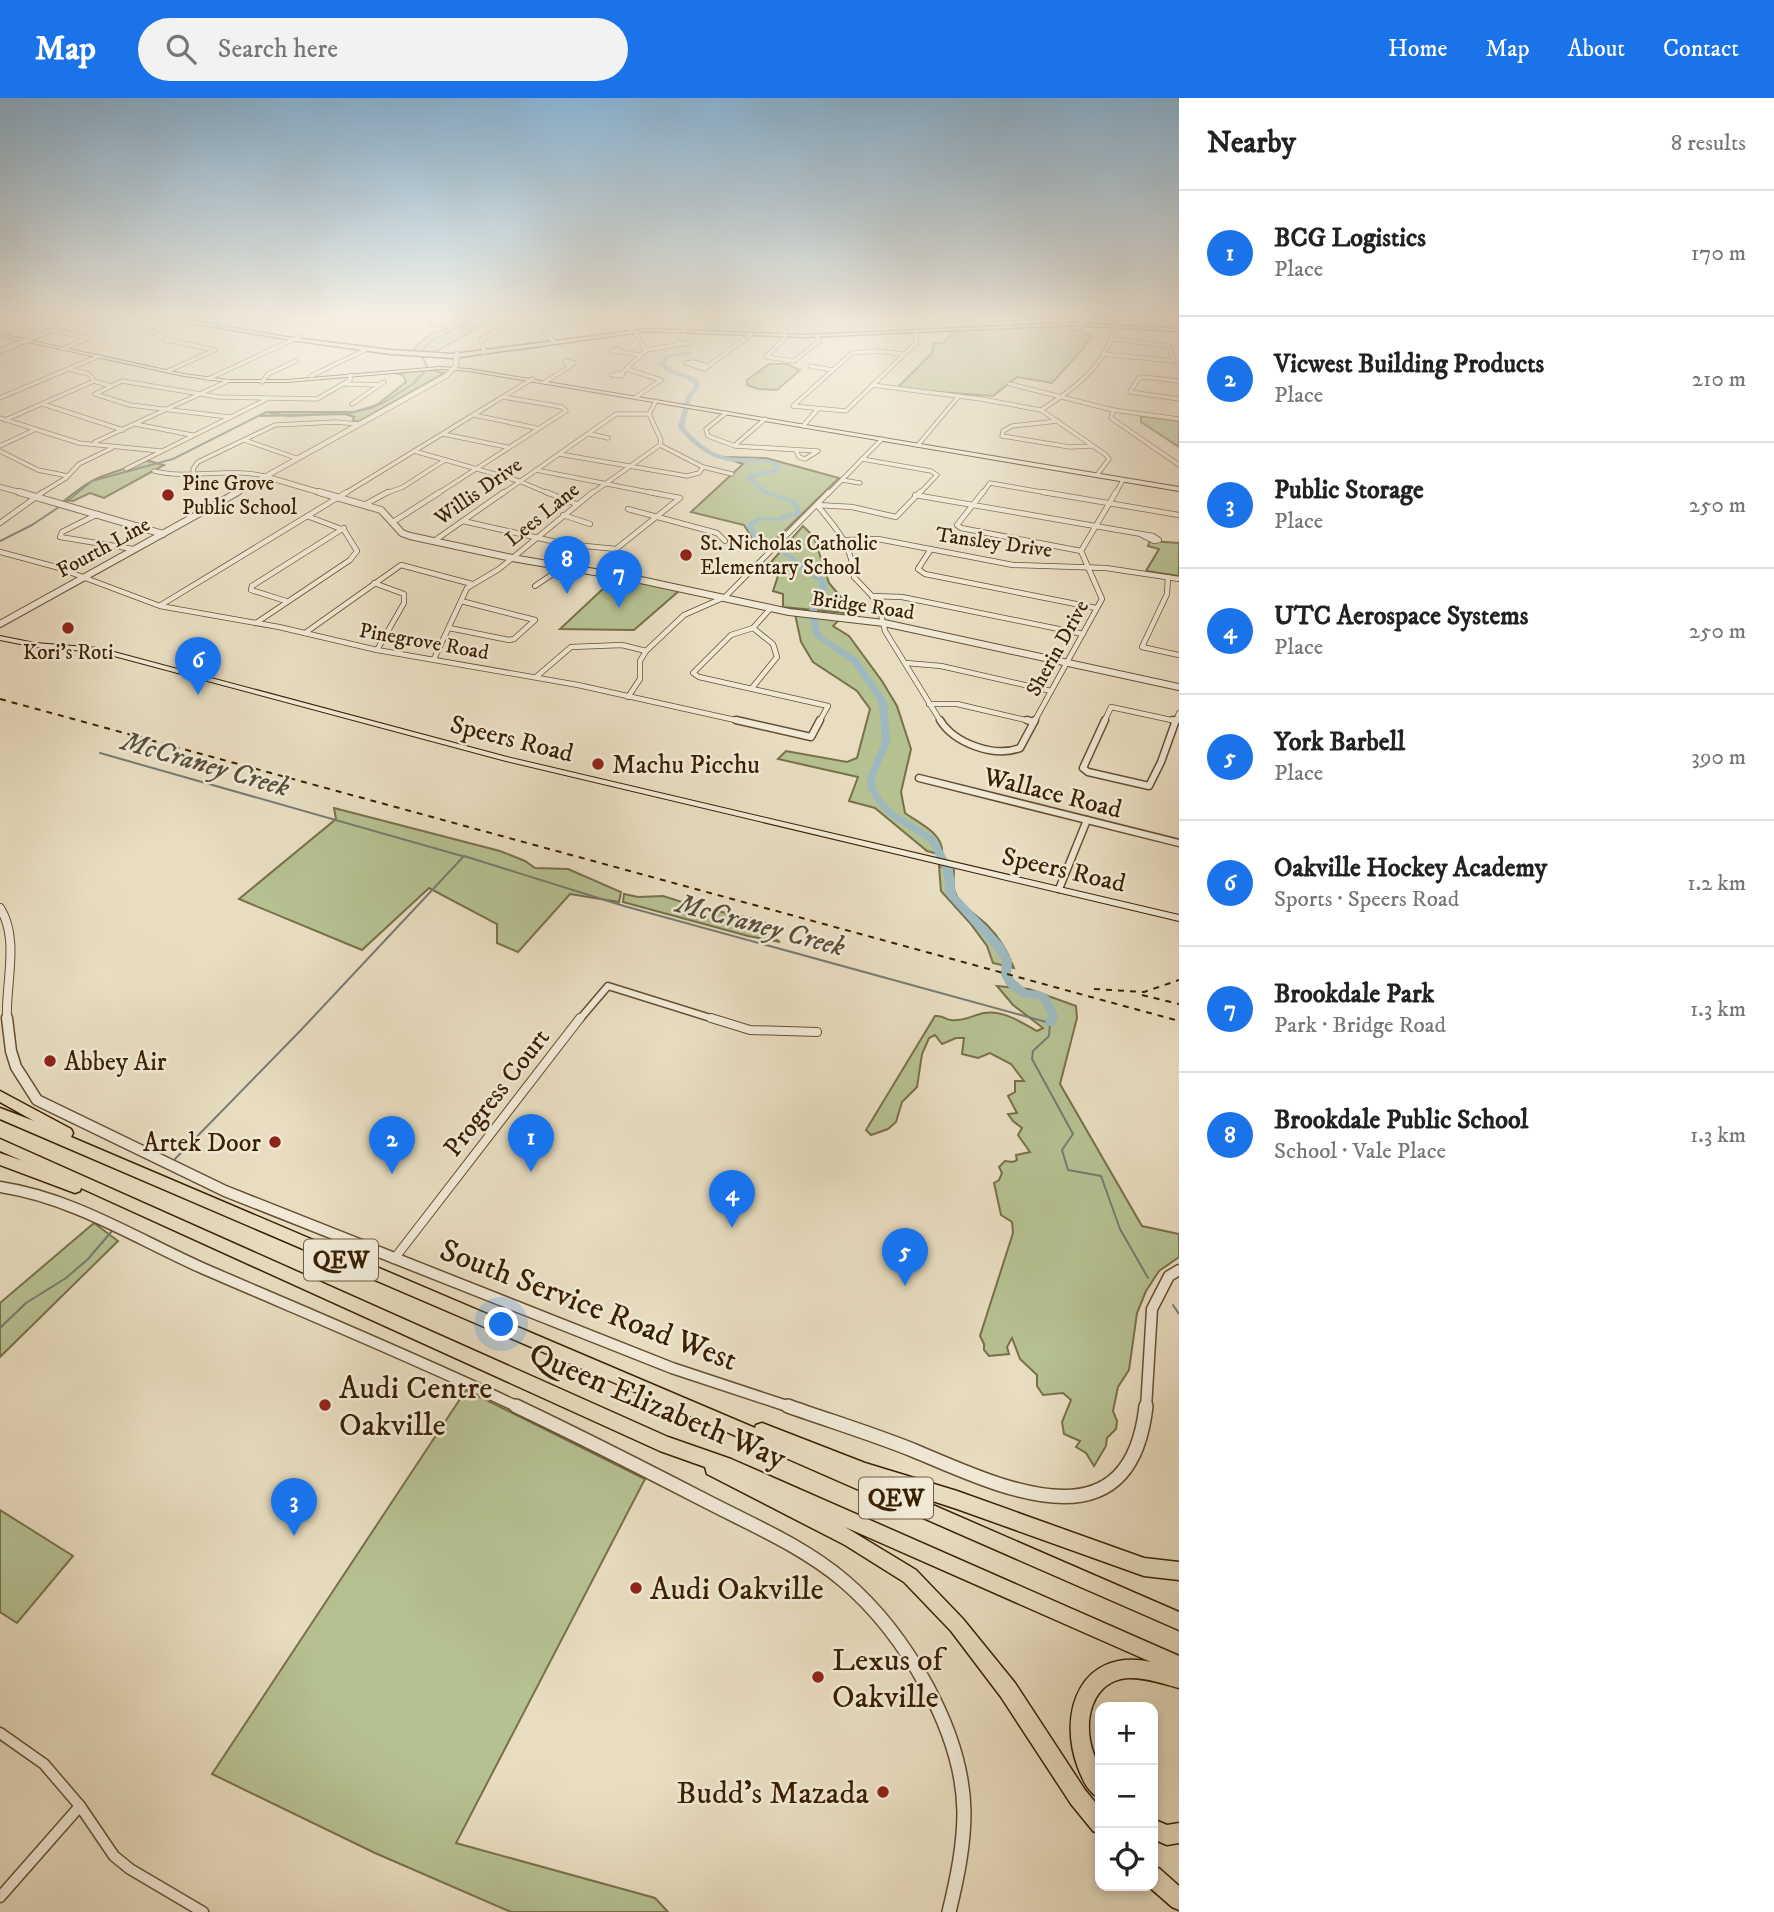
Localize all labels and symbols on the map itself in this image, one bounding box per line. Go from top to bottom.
street label: Willis Drive [429,452,528,532]
place label: Pine Grove Public School [182,471,298,521]
street label: Lees Lane [500,477,585,552]
marker: Pine Grove Public School [160,487,176,503]
street label: Fourth Line [52,511,155,584]
street label: Tansley Drive [934,522,1054,564]
place label: St. Nicholas Catholic Elementary School [700,531,878,581]
pin: 8 [544,536,590,594]
marker: St. Nicholas Catholic Elementary School [678,547,694,563]
pin: 7 [596,550,642,608]
street label: Bridge Road [810,586,917,626]
street label: Sherin Drive [1021,596,1095,701]
street label: Pinegrove Road [357,618,491,666]
marker: Kori's Roti [60,620,76,636]
pin: 6 [175,637,221,695]
place label: Kori's Roti [23,640,113,666]
street label: Speers Road [447,708,577,771]
water label: McCraney Creek [116,723,294,805]
place label: Machu Picchu [612,749,760,782]
marker: Machu Picchu [590,756,606,772]
street label: Wallace Road [979,760,1125,827]
street label: Speers Road [999,840,1129,901]
water label: McCraney Creek [671,886,849,965]
street label: Progress Court [437,1022,558,1164]
place label: Abbey Air [64,1046,167,1079]
marker: Abbey Air [42,1053,58,1069]
pin: 1 [508,1114,554,1172]
pin: 2 [369,1116,415,1174]
place label: Artek Door [143,1127,261,1160]
marker: Artek Door [267,1134,283,1150]
pin: 4 [709,1170,755,1228]
pin: 5 [882,1228,928,1286]
street label: South Service Road West [434,1231,743,1381]
road number: QEW [304,1240,378,1280]
your location [484,1307,518,1341]
street label: Queen Elizabeth Way [523,1335,793,1479]
place label: Audi Centre Oakville [339,1369,492,1446]
marker: Audi Centre Oakville [317,1397,333,1413]
pin: 3 [271,1478,317,1536]
road number: QEW [859,1478,933,1518]
place label: Audi Oakville [650,1570,824,1610]
marker: Audi Oakville [628,1580,644,1596]
place label: Lexus of Oakville [832,1641,948,1718]
marker: Lexus of Oakville [810,1669,826,1685]
place label: Budd's Mazada [676,1774,869,1814]
marker: Budd's Mazada [875,1784,891,1800]

